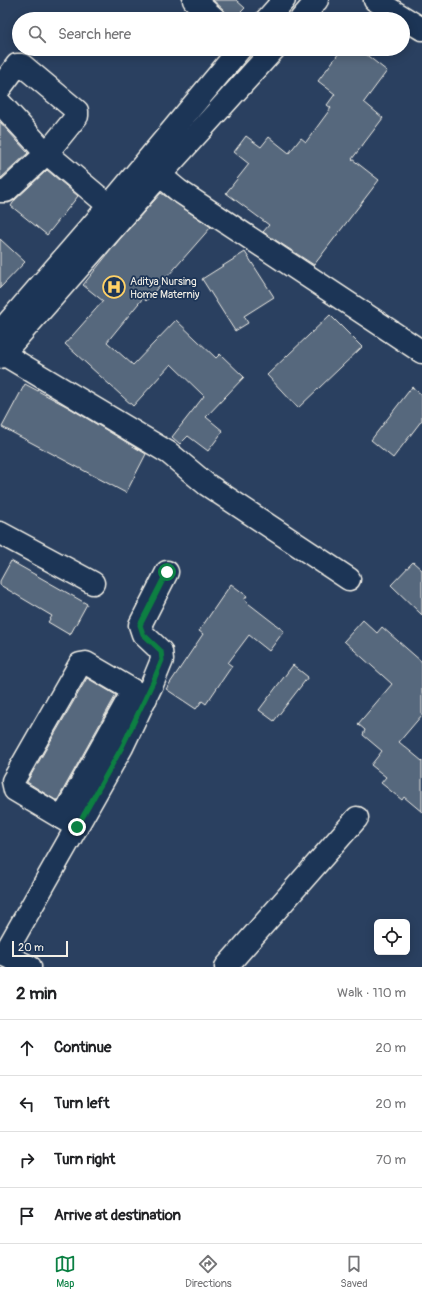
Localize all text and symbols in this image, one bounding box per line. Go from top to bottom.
search box [12,12,410,56]
icon: search [26,23,48,45]
text: Search here [58,25,131,44]
hospital icon: Aditya Nursing Home Materniy [101,274,127,300]
place label: Aditya Nursing Home Materniy [130,275,200,301]
route start [158,563,176,581]
route end [68,818,86,836]
map controls [374,919,410,955]
button: locate [374,919,410,955]
scale bar [12,939,68,958]
text: 20 m [18,941,44,954]
text: 2 min [16,983,57,1004]
text: Walk · 110 m [337,985,406,1001]
icon: ahead [16,1037,38,1059]
text: Continue [54,1038,112,1057]
text: 20 m [375,1040,406,1056]
icon: left [16,1093,38,1115]
text: Turn left [54,1094,110,1113]
text: 20 m [375,1096,406,1112]
icon: right [16,1149,38,1171]
text: Turn right [54,1150,115,1169]
text: 70 m [376,1152,406,1168]
icon: arrive [16,1205,38,1227]
text: Arrive at destination [54,1206,181,1225]
tab: Map [54,1253,76,1290]
tab: Directions [185,1253,232,1290]
tab: Saved [340,1253,368,1290]

